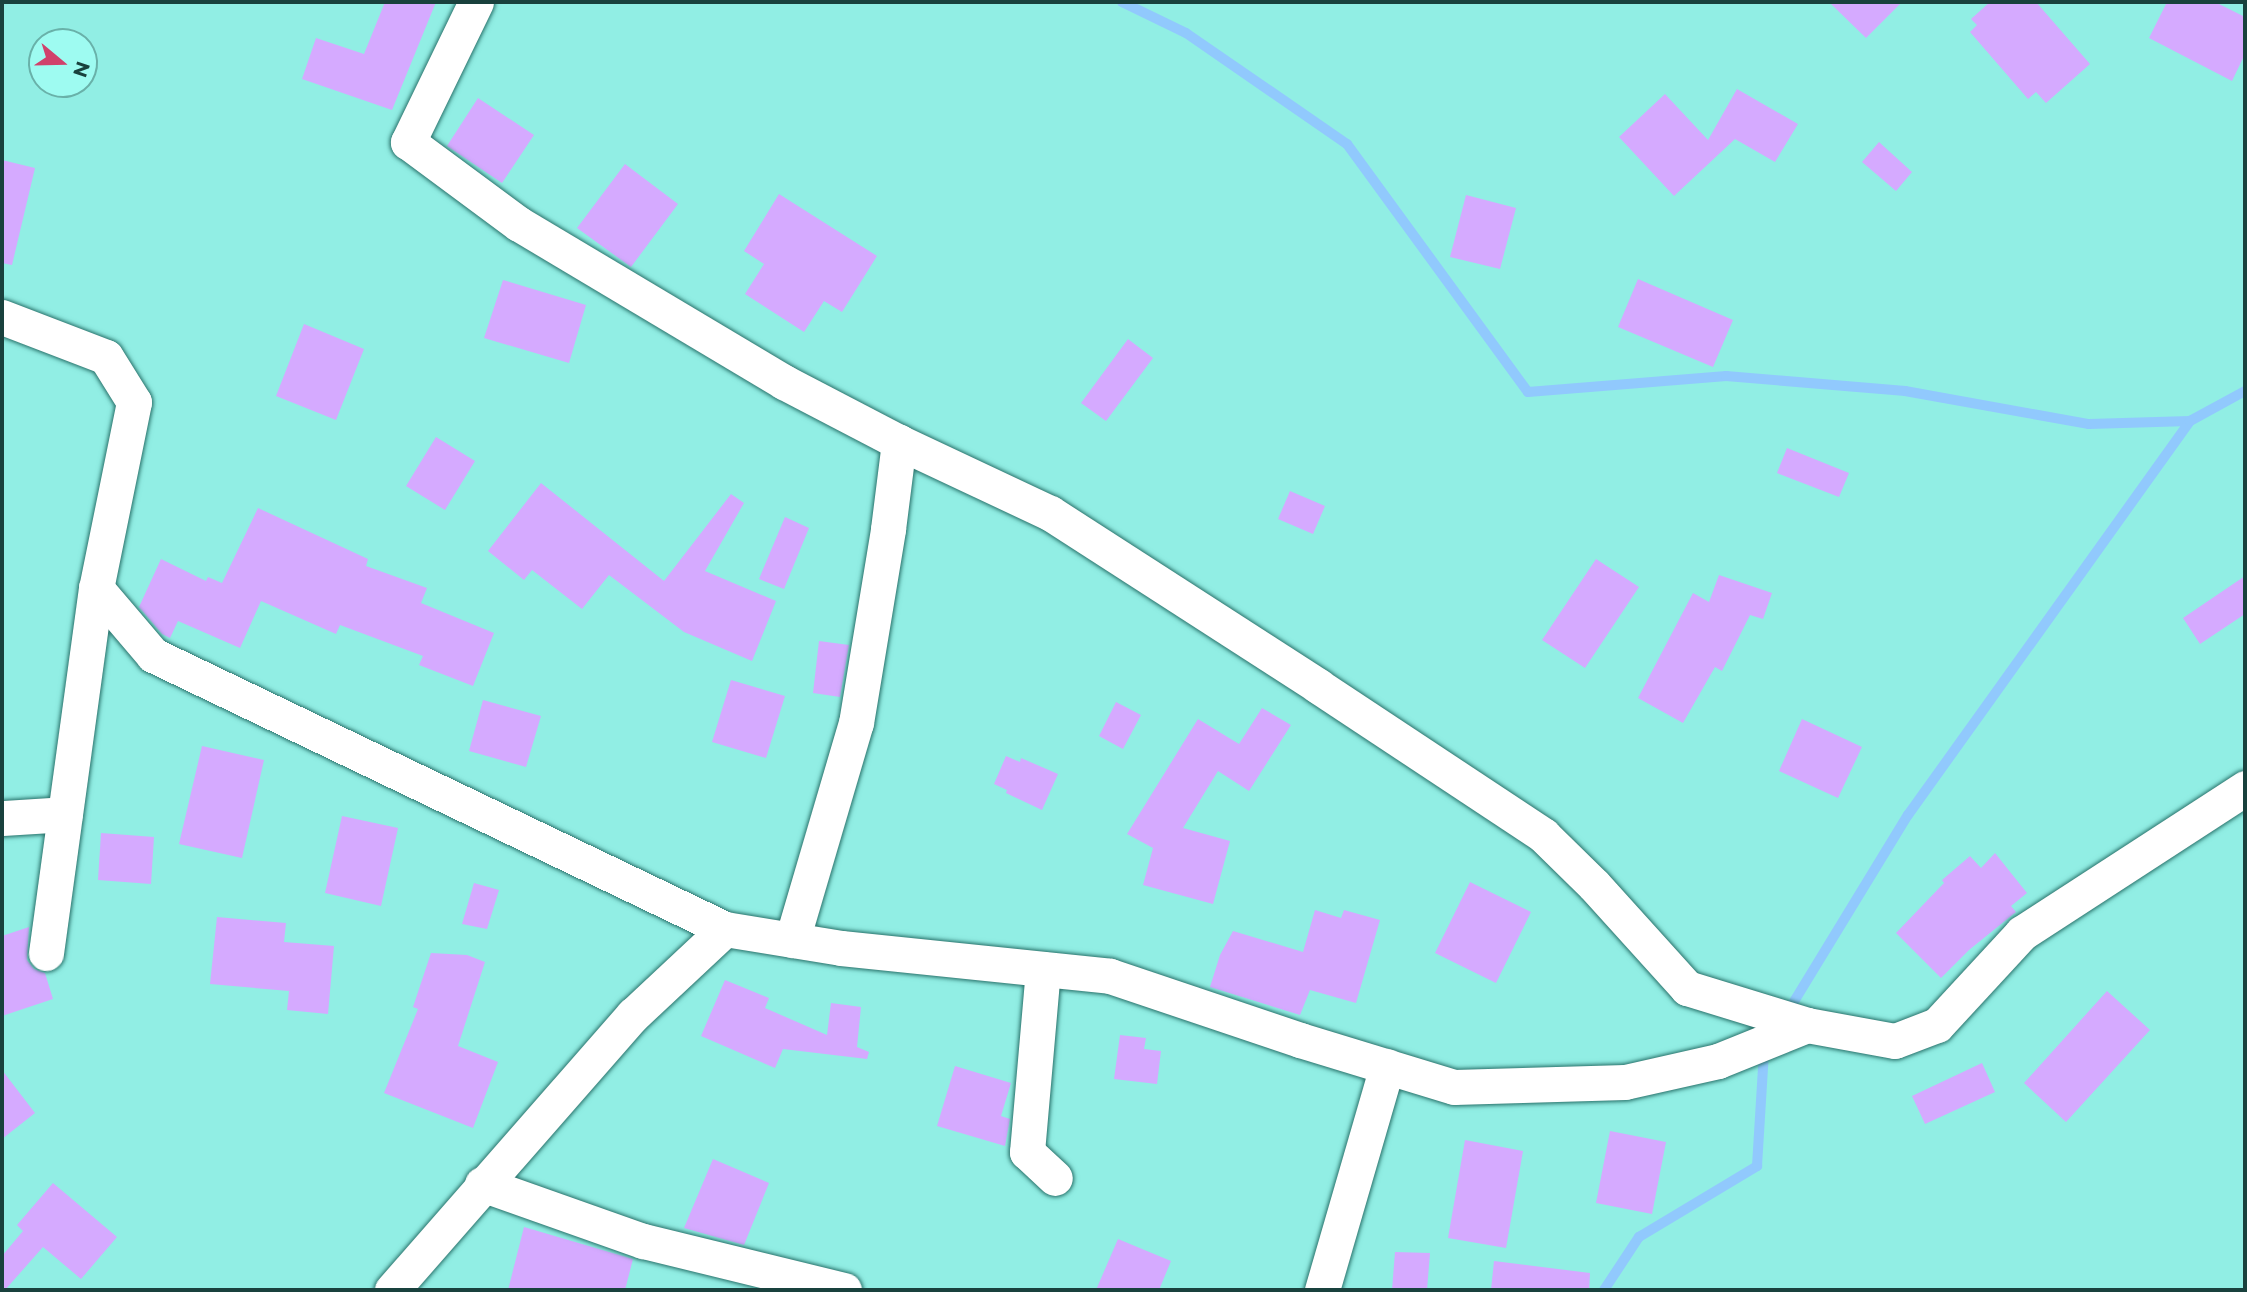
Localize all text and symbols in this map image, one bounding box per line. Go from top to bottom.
north arrow [28,28,98,98]
text: N [68,58,95,80]

